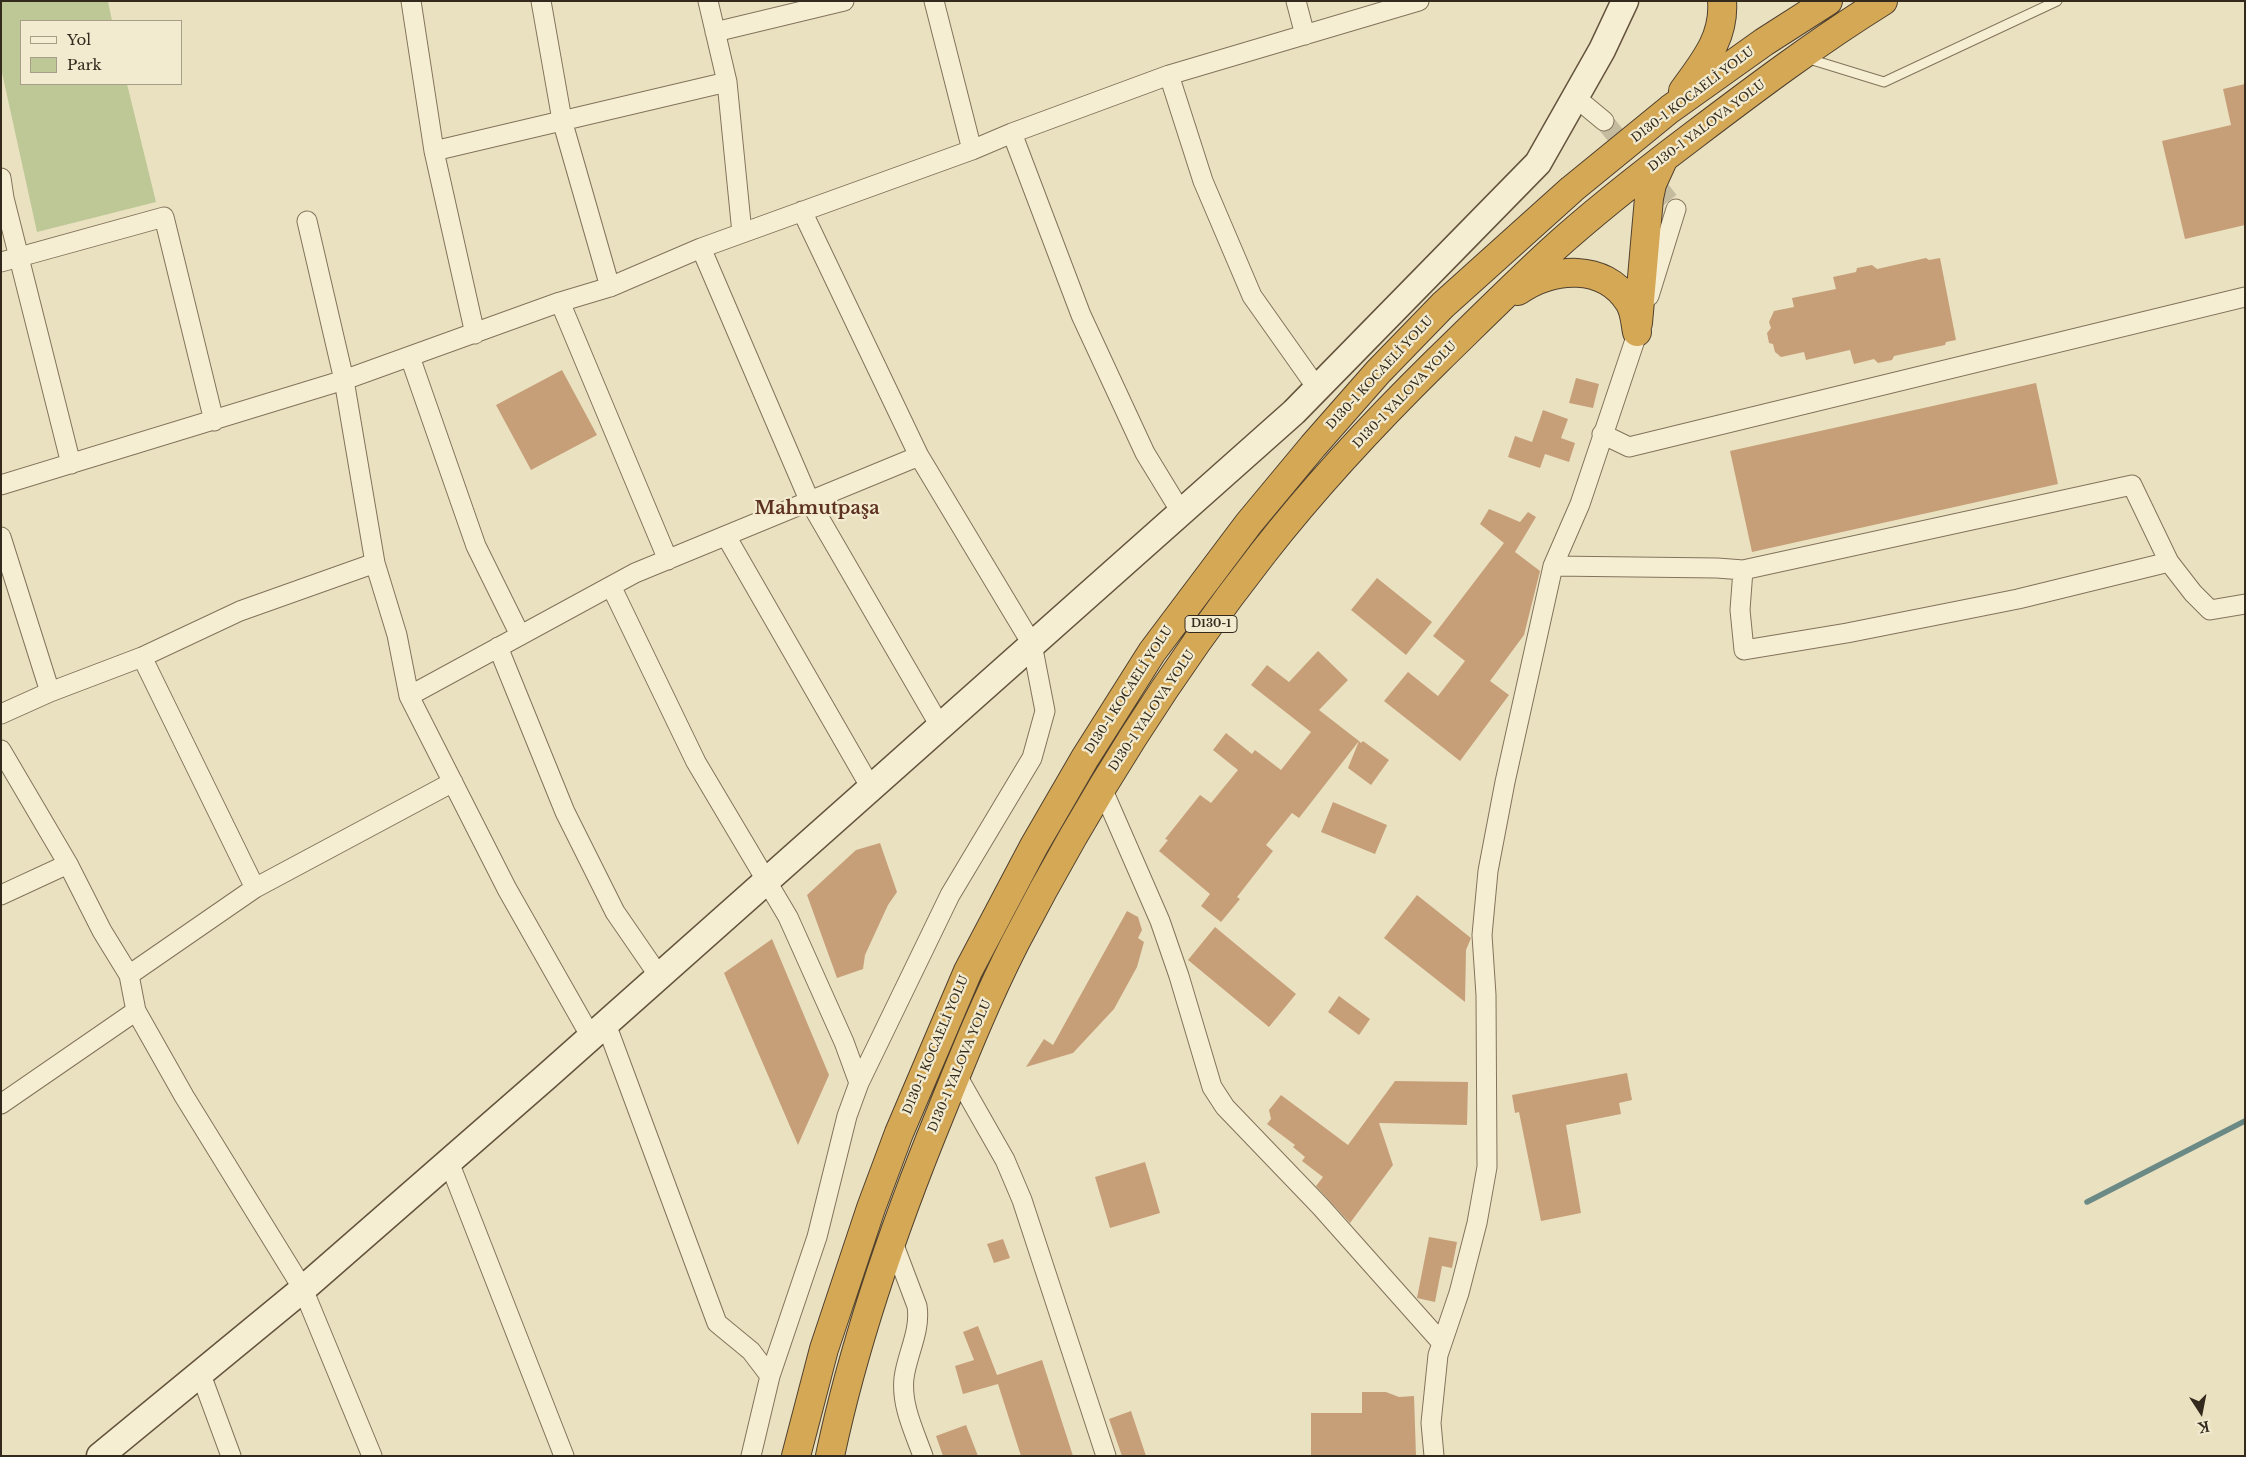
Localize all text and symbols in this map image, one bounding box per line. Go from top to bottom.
legend [20,20,182,85]
text: Yol [67,30,91,49]
street label: D130-1 KOCAELİ YOLU [1629,44,1757,146]
text: Park [67,55,102,74]
street label: D130-1 YALOVA YOLU [1646,77,1768,175]
street label: D130-1 KOCAELİ YOLU [1324,313,1436,433]
street label: D130-1 YALOVA YOLU [1350,339,1460,451]
district label: Mahmutpaşa [755,498,879,520]
road number: D130-1 [1185,616,1237,632]
street label: D130-1 KOCAELİ YOLU [1082,623,1176,757]
street label: D130-1 YALOVA YOLU [1106,648,1198,774]
street label: D130-1 KOCAELİ YOLU [900,973,972,1117]
street label: D130-1 YALOVA YOLU [926,998,994,1134]
north arrow [2176,1387,2226,1437]
text: K [2197,1417,2211,1437]

